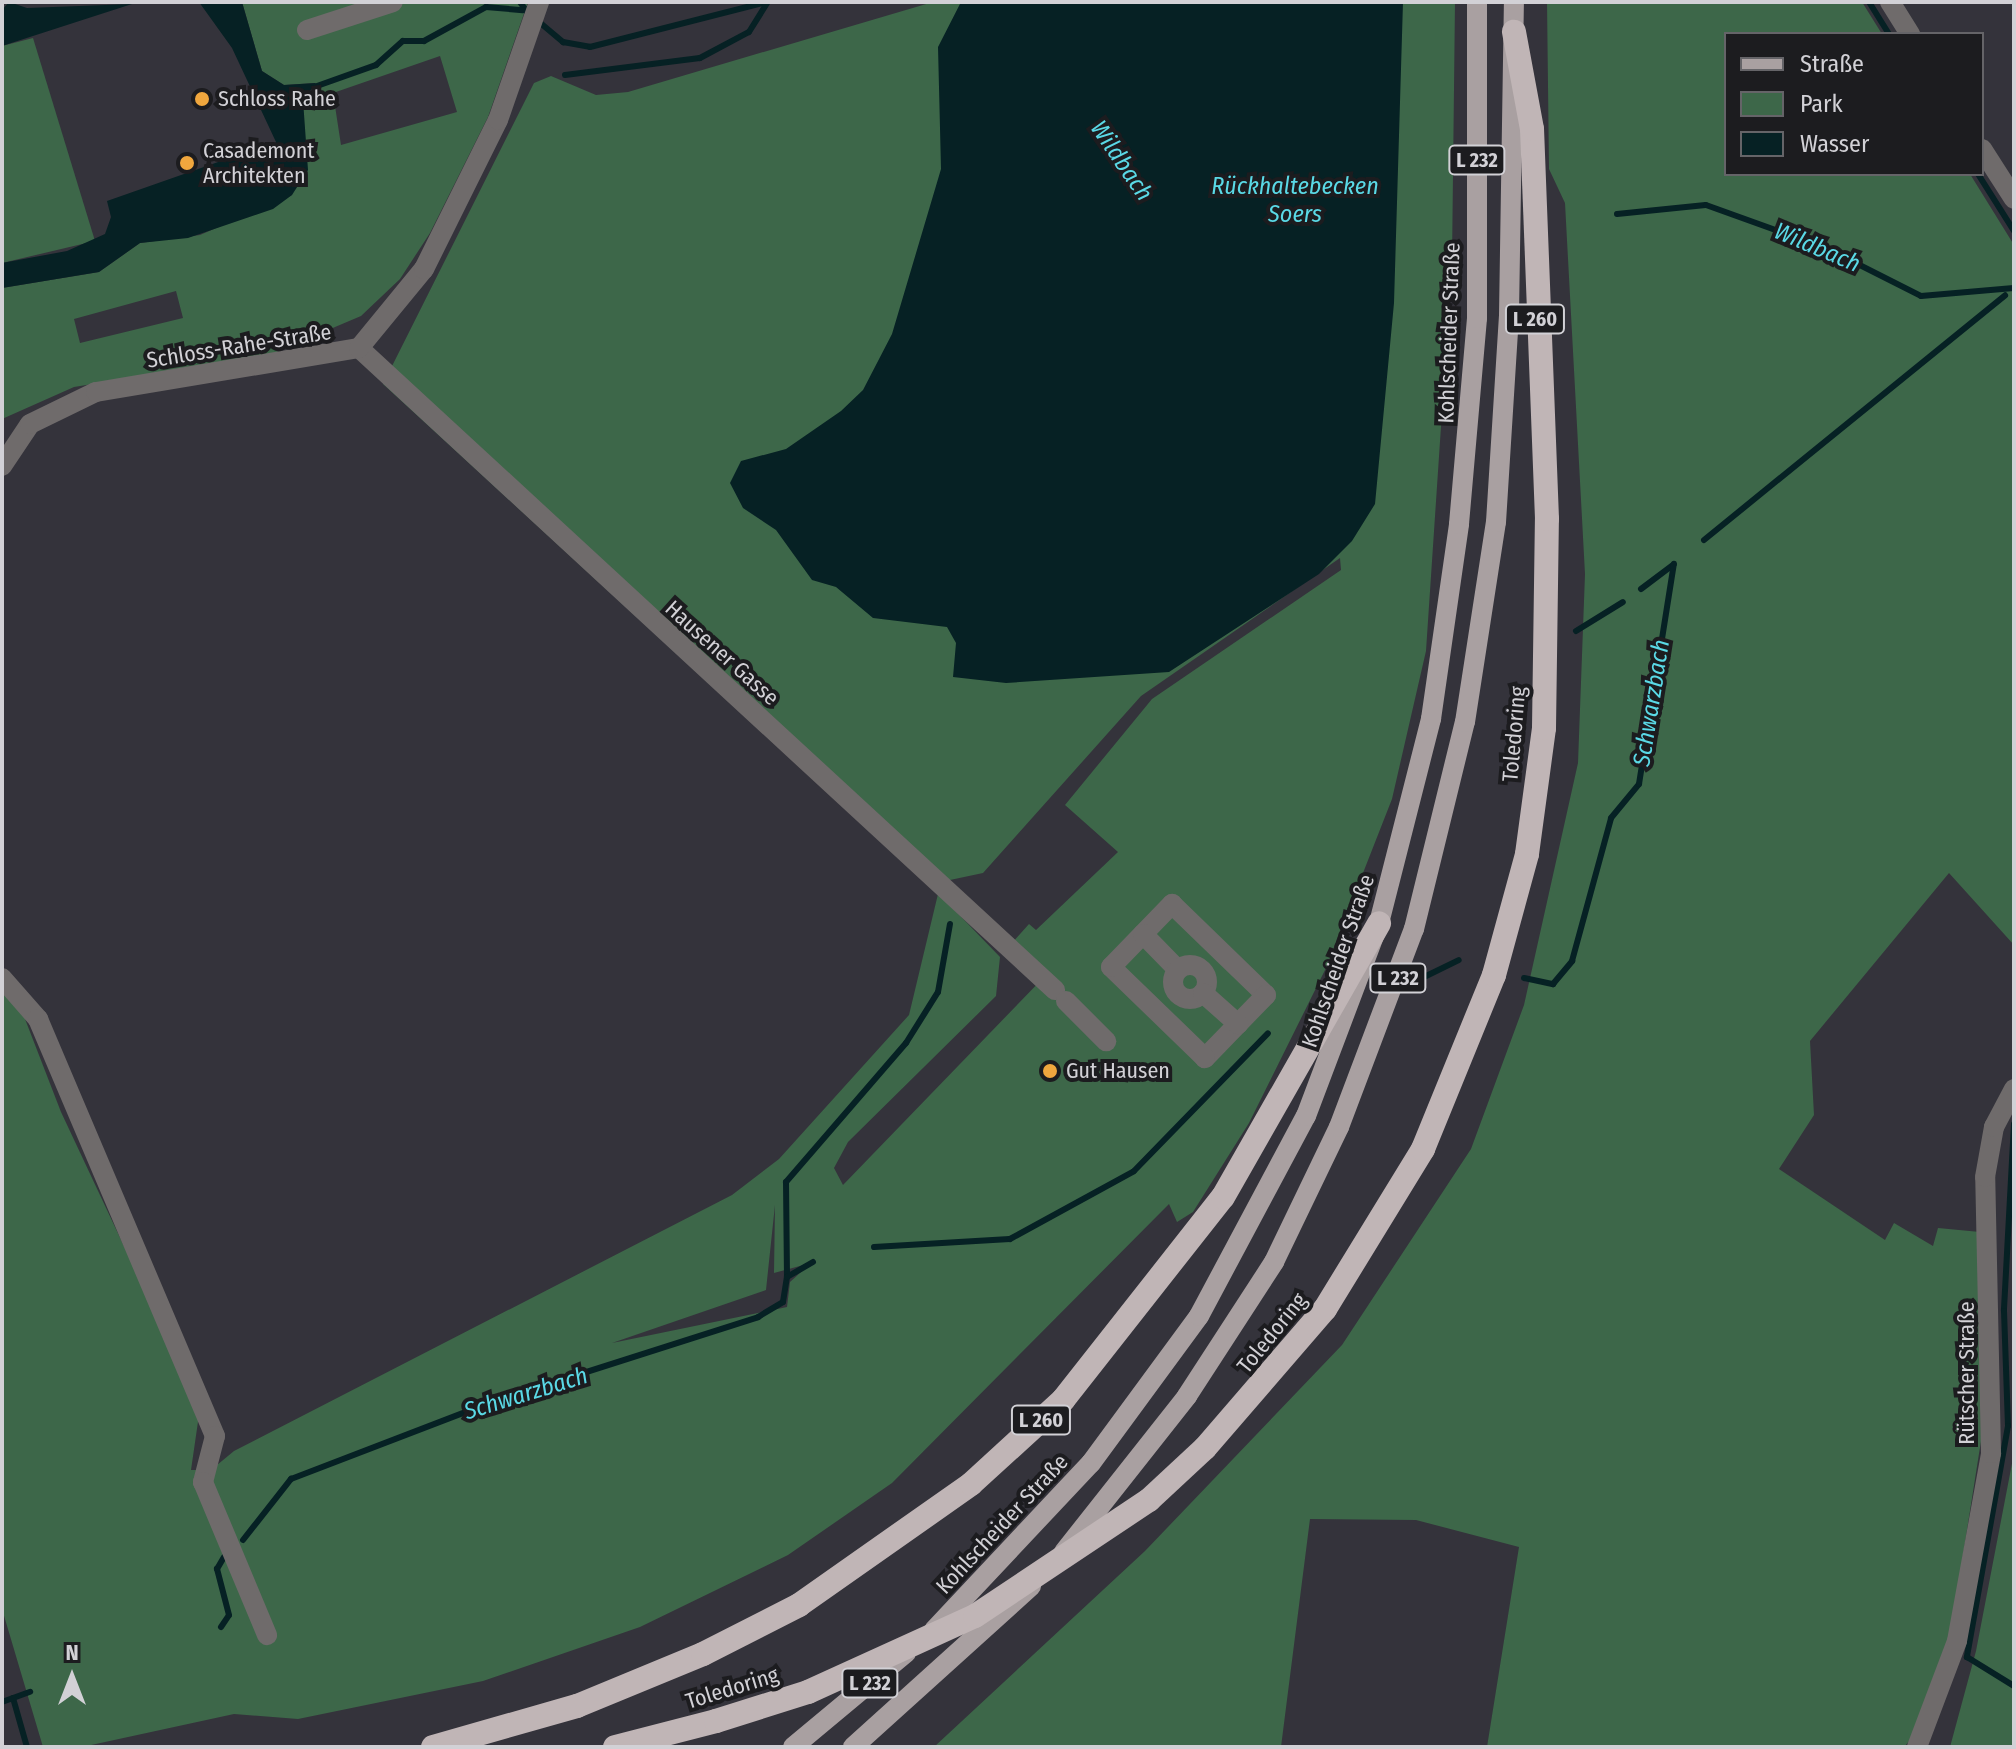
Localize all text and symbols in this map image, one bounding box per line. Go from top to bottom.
legend [1724,32,1984,176]
text: Straße [1800,50,1864,78]
place label: Schloss Rahe [218,86,336,112]
marker: Schloss Rahe [193,90,211,108]
text: Park [1800,90,1843,118]
water label: Wildbach [1084,115,1158,207]
text: Wasser [1800,130,1869,158]
place label: Casademont Architekten [203,137,315,188]
road number: L 232 [1447,144,1507,176]
marker: Casademont Architekten [178,154,196,172]
water label: Rückhaltebecken Soers [1211,173,1379,229]
water label: Wildbach [1770,217,1864,279]
street label: Kohlscheider Straße [1433,242,1465,424]
road number: L 260 [1503,303,1567,335]
street label: Schloss-Rahe-Straße [145,318,333,374]
street label: Hausener Gasse [660,595,784,711]
water label: Schwarzbach [1628,638,1676,768]
street label: Toledoring [1497,685,1531,783]
street label: Kohlscheider Straße [1296,871,1380,1051]
road number: L 232 [1368,962,1428,994]
place label: Gut Hausen [1066,1058,1170,1084]
marker: Gut Hausen [1041,1062,1059,1080]
street label: Toledoring [1232,1288,1312,1378]
street label: Rütscher Straße [1954,1301,1980,1445]
water label: Schwarzbach [461,1362,591,1426]
road number: L 260 [1009,1404,1073,1436]
street label: Kohlscheider Straße [931,1449,1073,1599]
north arrow [32,1637,112,1717]
text: N [65,1639,79,1666]
street label: Toledoring [682,1661,782,1715]
road number: L 232 [840,1667,900,1699]

